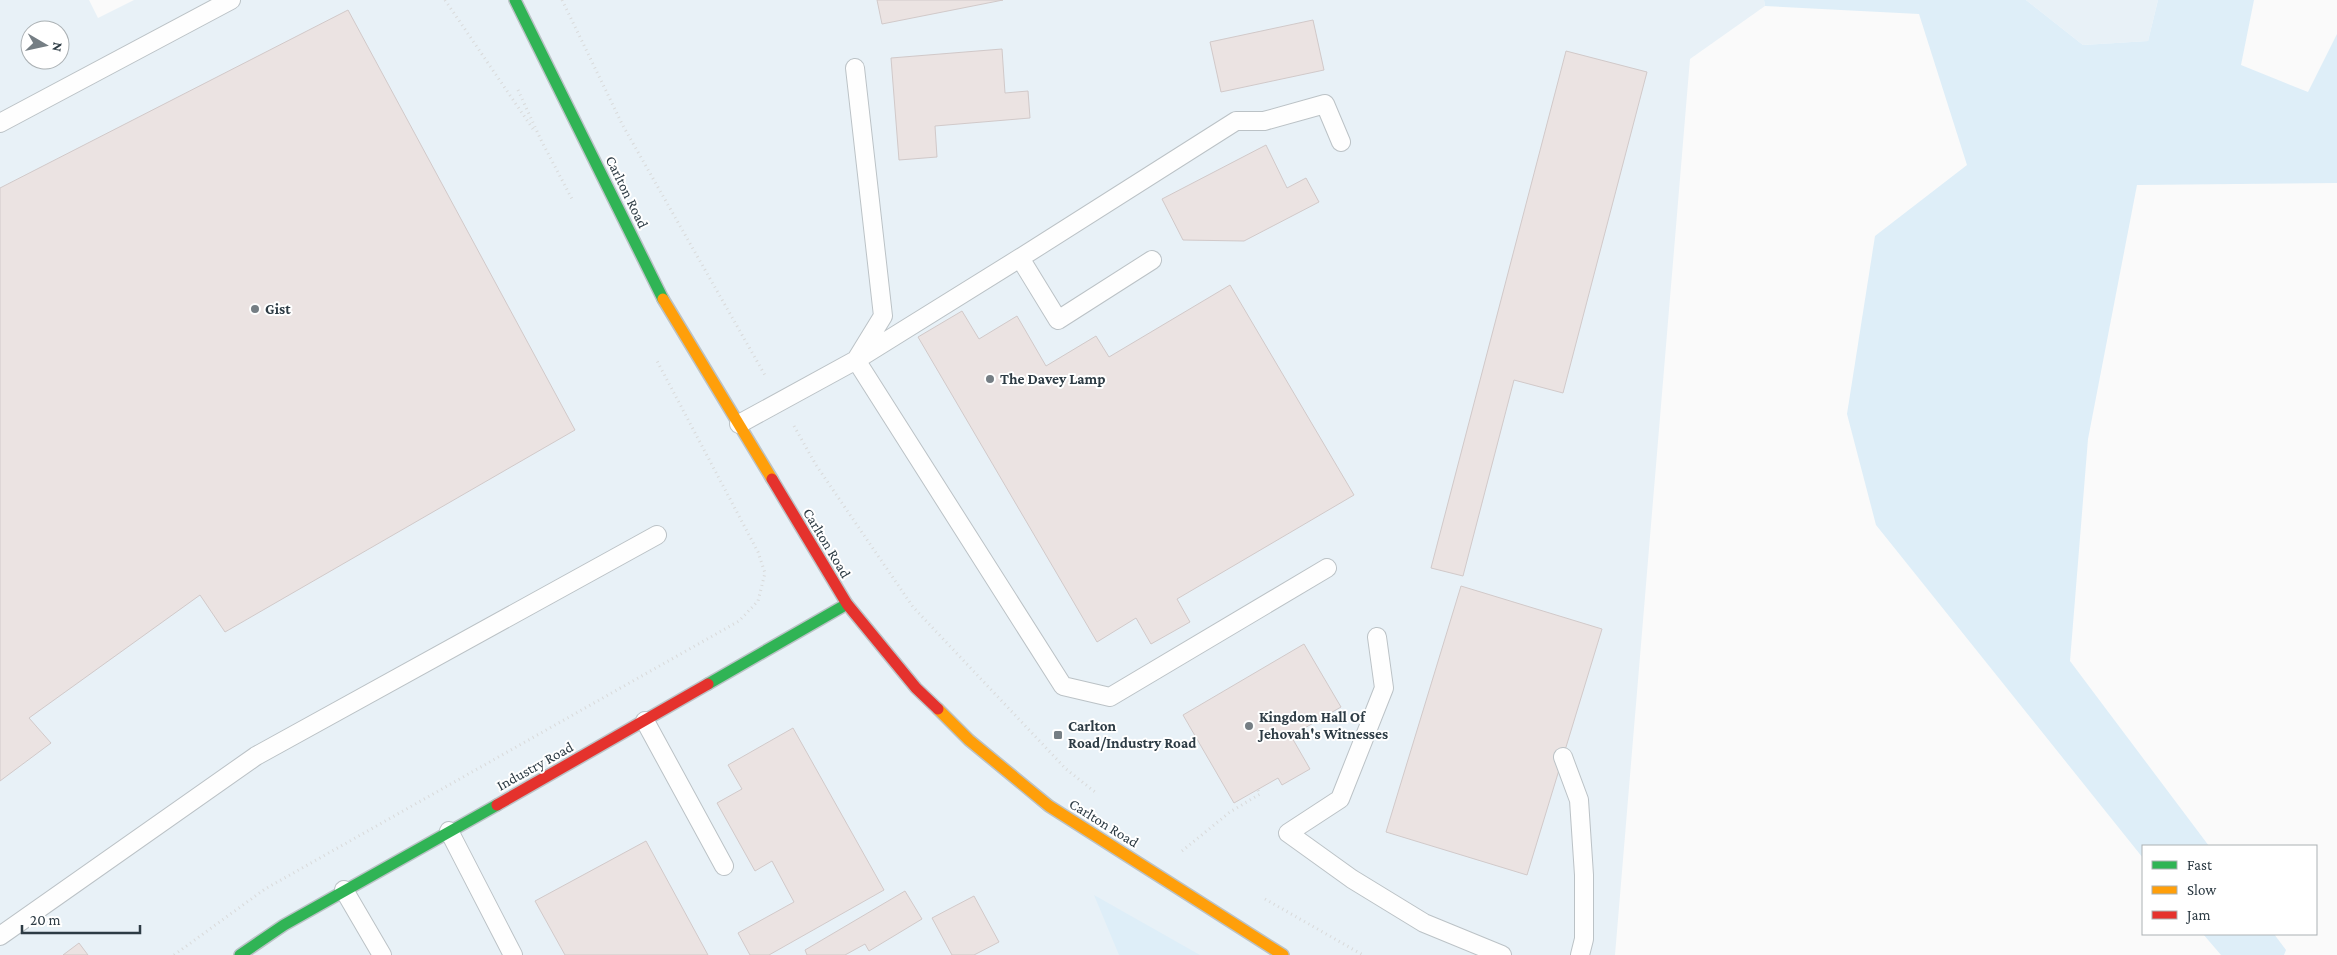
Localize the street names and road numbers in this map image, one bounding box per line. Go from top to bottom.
street label: Carlton Road [603,153,651,231]
street label: Carlton Road [800,505,854,581]
street label: Industry Road [494,738,577,794]
street label: Carlton Road [1066,795,1142,851]

